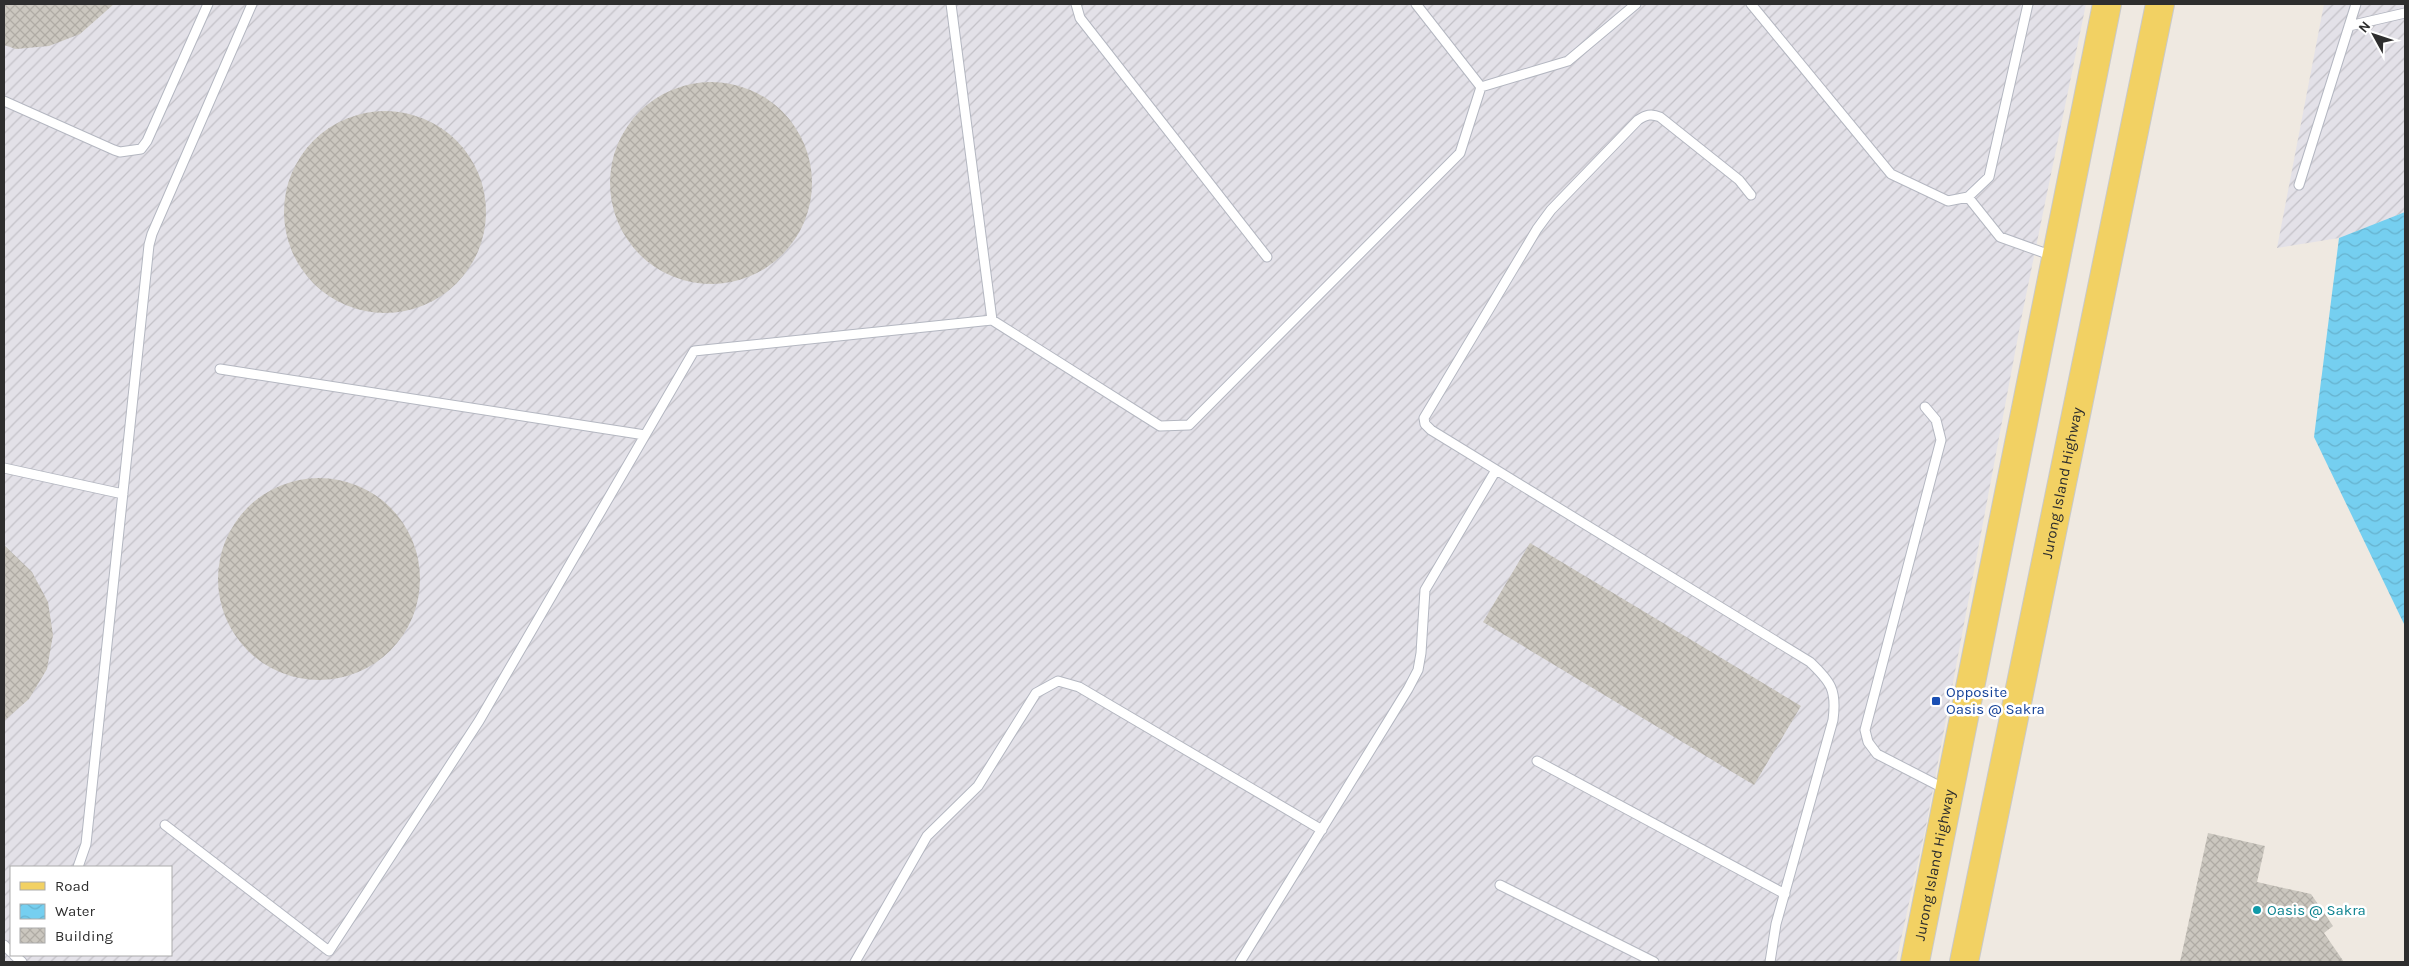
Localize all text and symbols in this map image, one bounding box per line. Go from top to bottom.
north arrow [2349,10,2399,60]
text: N [2355,18,2374,36]
street label: Jurong Island Highway [2038,406,2086,560]
place label: Opposite Oasis @ Sakra [1946,683,2045,718]
marker: Opposite Oasis @ Sakra [1930,695,1942,707]
street label: Jurong Island Highway [1910,788,1958,942]
legend [10,866,172,956]
text: Road [55,877,90,895]
place label: Oasis @ Sakra [2267,901,2366,919]
text: Water [55,902,96,920]
marker: Oasis @ Sakra [2251,904,2263,916]
text: Building [55,927,113,945]

